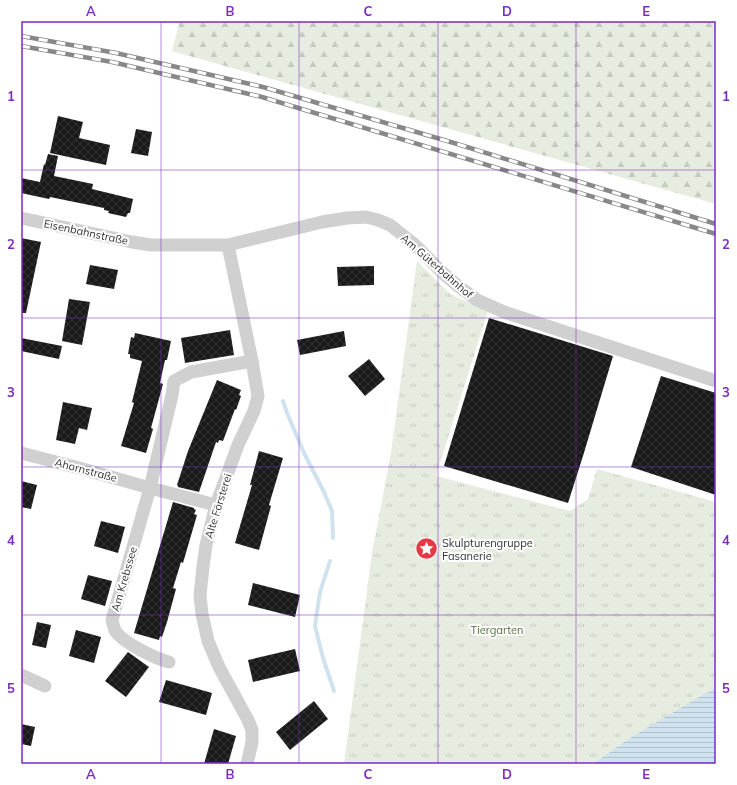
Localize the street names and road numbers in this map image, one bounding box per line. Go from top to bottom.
street label: Eisenbahnstraße [43,216,129,248]
street label: Am Güterbahnhof [398,231,476,301]
street label: Ahornstraße [53,455,119,485]
street label: Alte Försterei [201,472,235,540]
street label: Am Krebssee [108,545,140,613]

